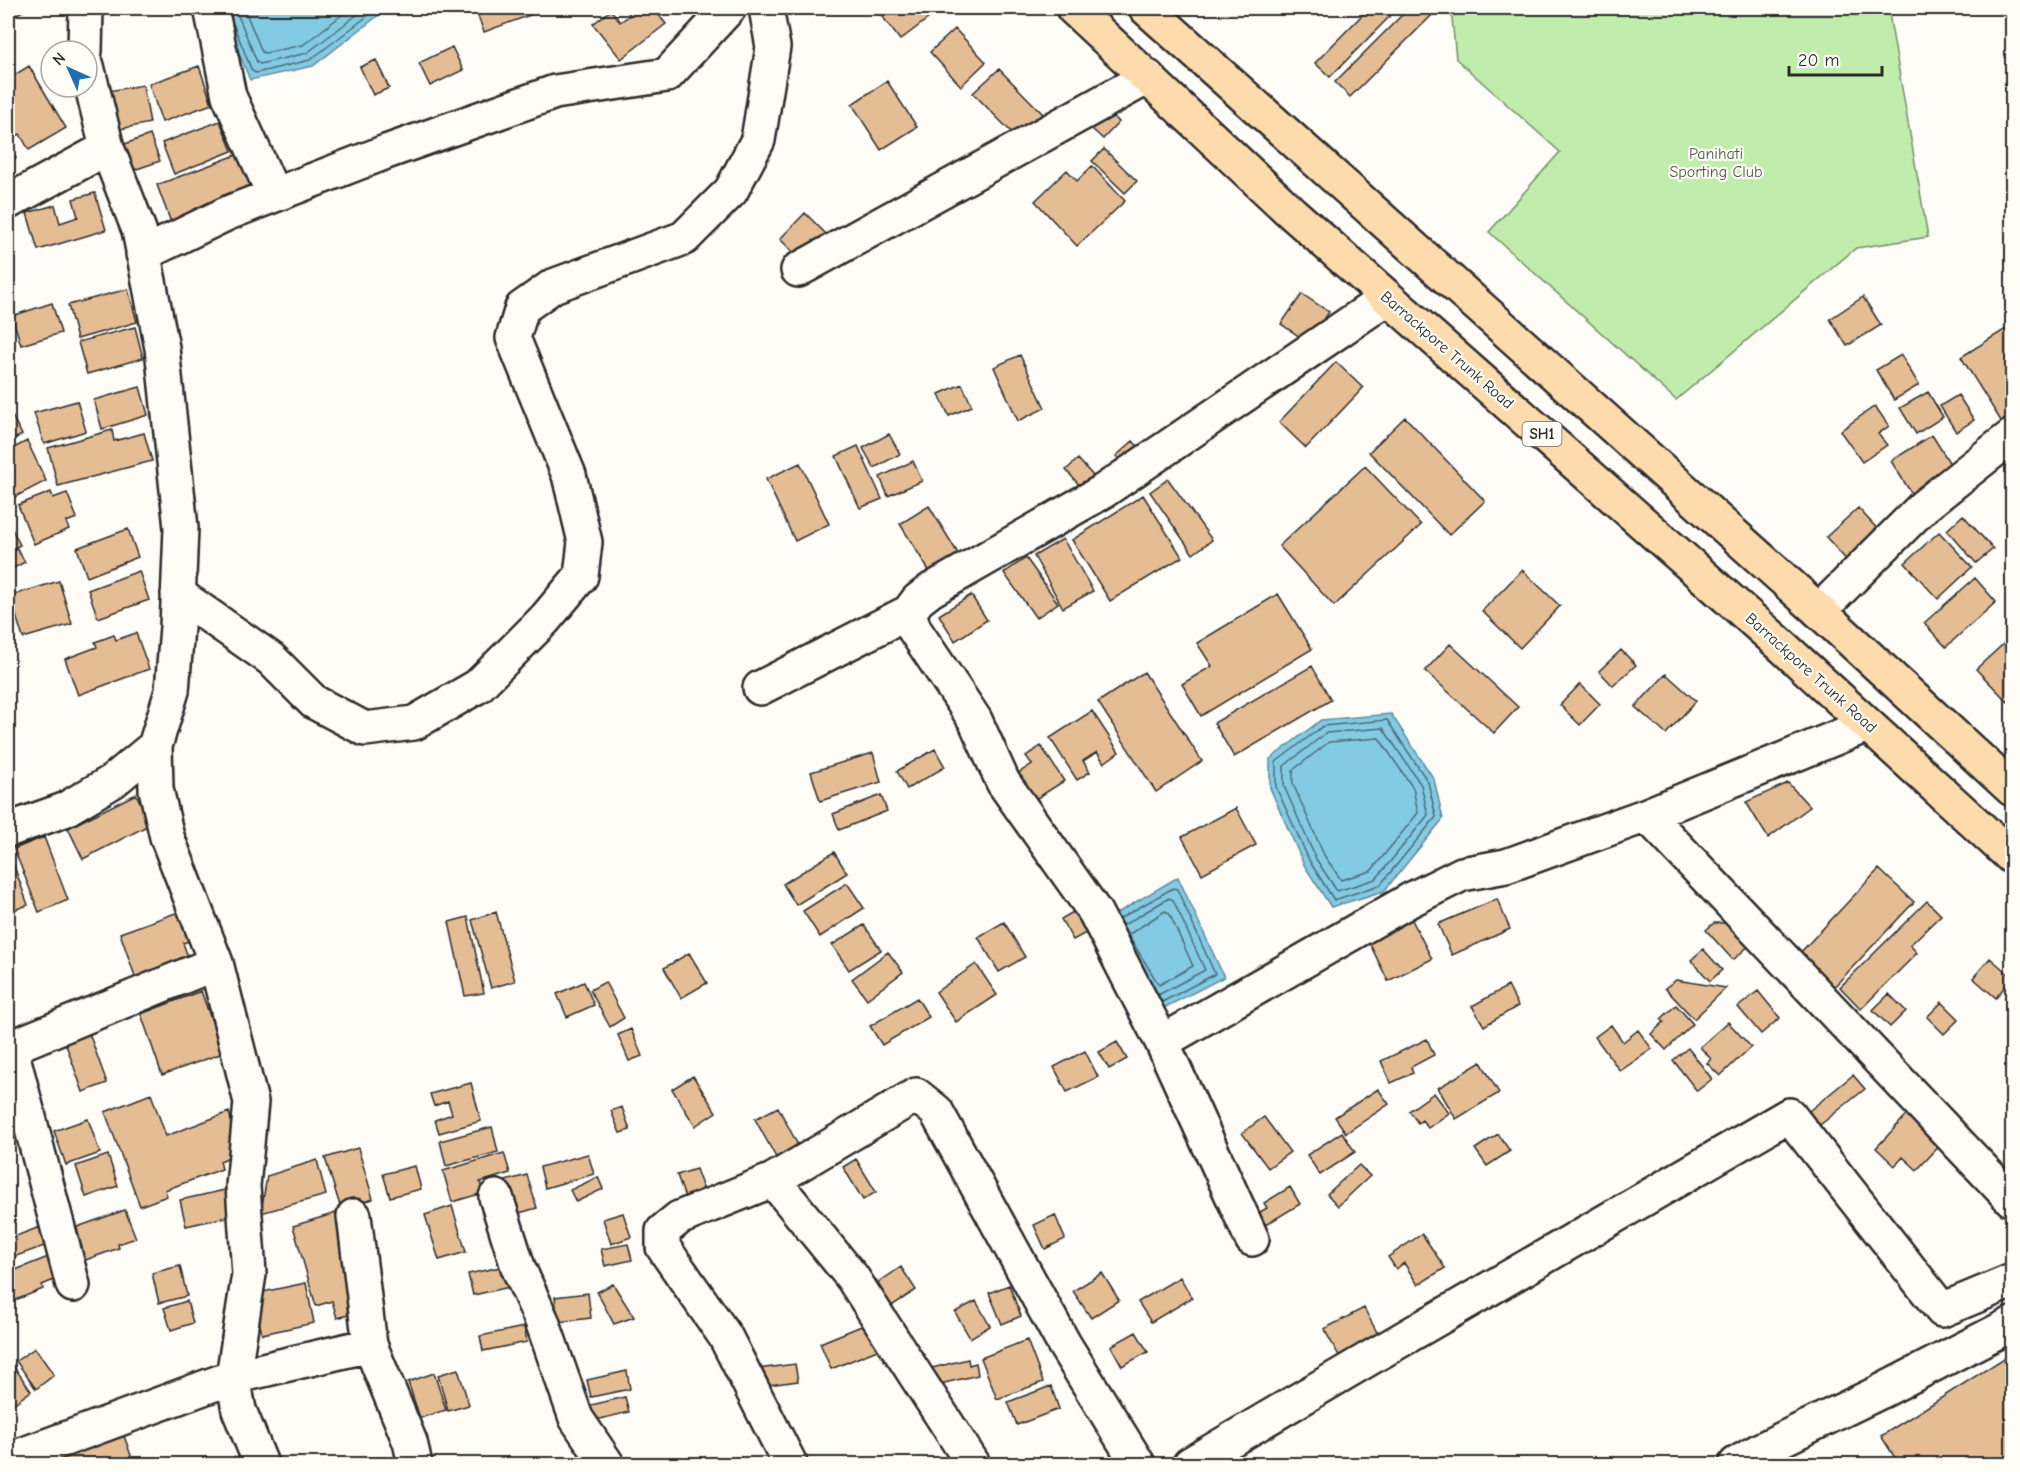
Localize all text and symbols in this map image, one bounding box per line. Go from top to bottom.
north arrow [39,39,99,99]
scale bar [1789,39,1882,77]
text: N [49,49,69,69]
text: 20 m [1798,50,1839,71]
park label: Panihati Sporting Club [1669,145,1763,181]
street label: Barrackpore Trunk Road [1377,287,1517,413]
road number: SH1 [1522,422,1562,446]
street label: Barrackpore Trunk Road [1742,609,1880,737]

